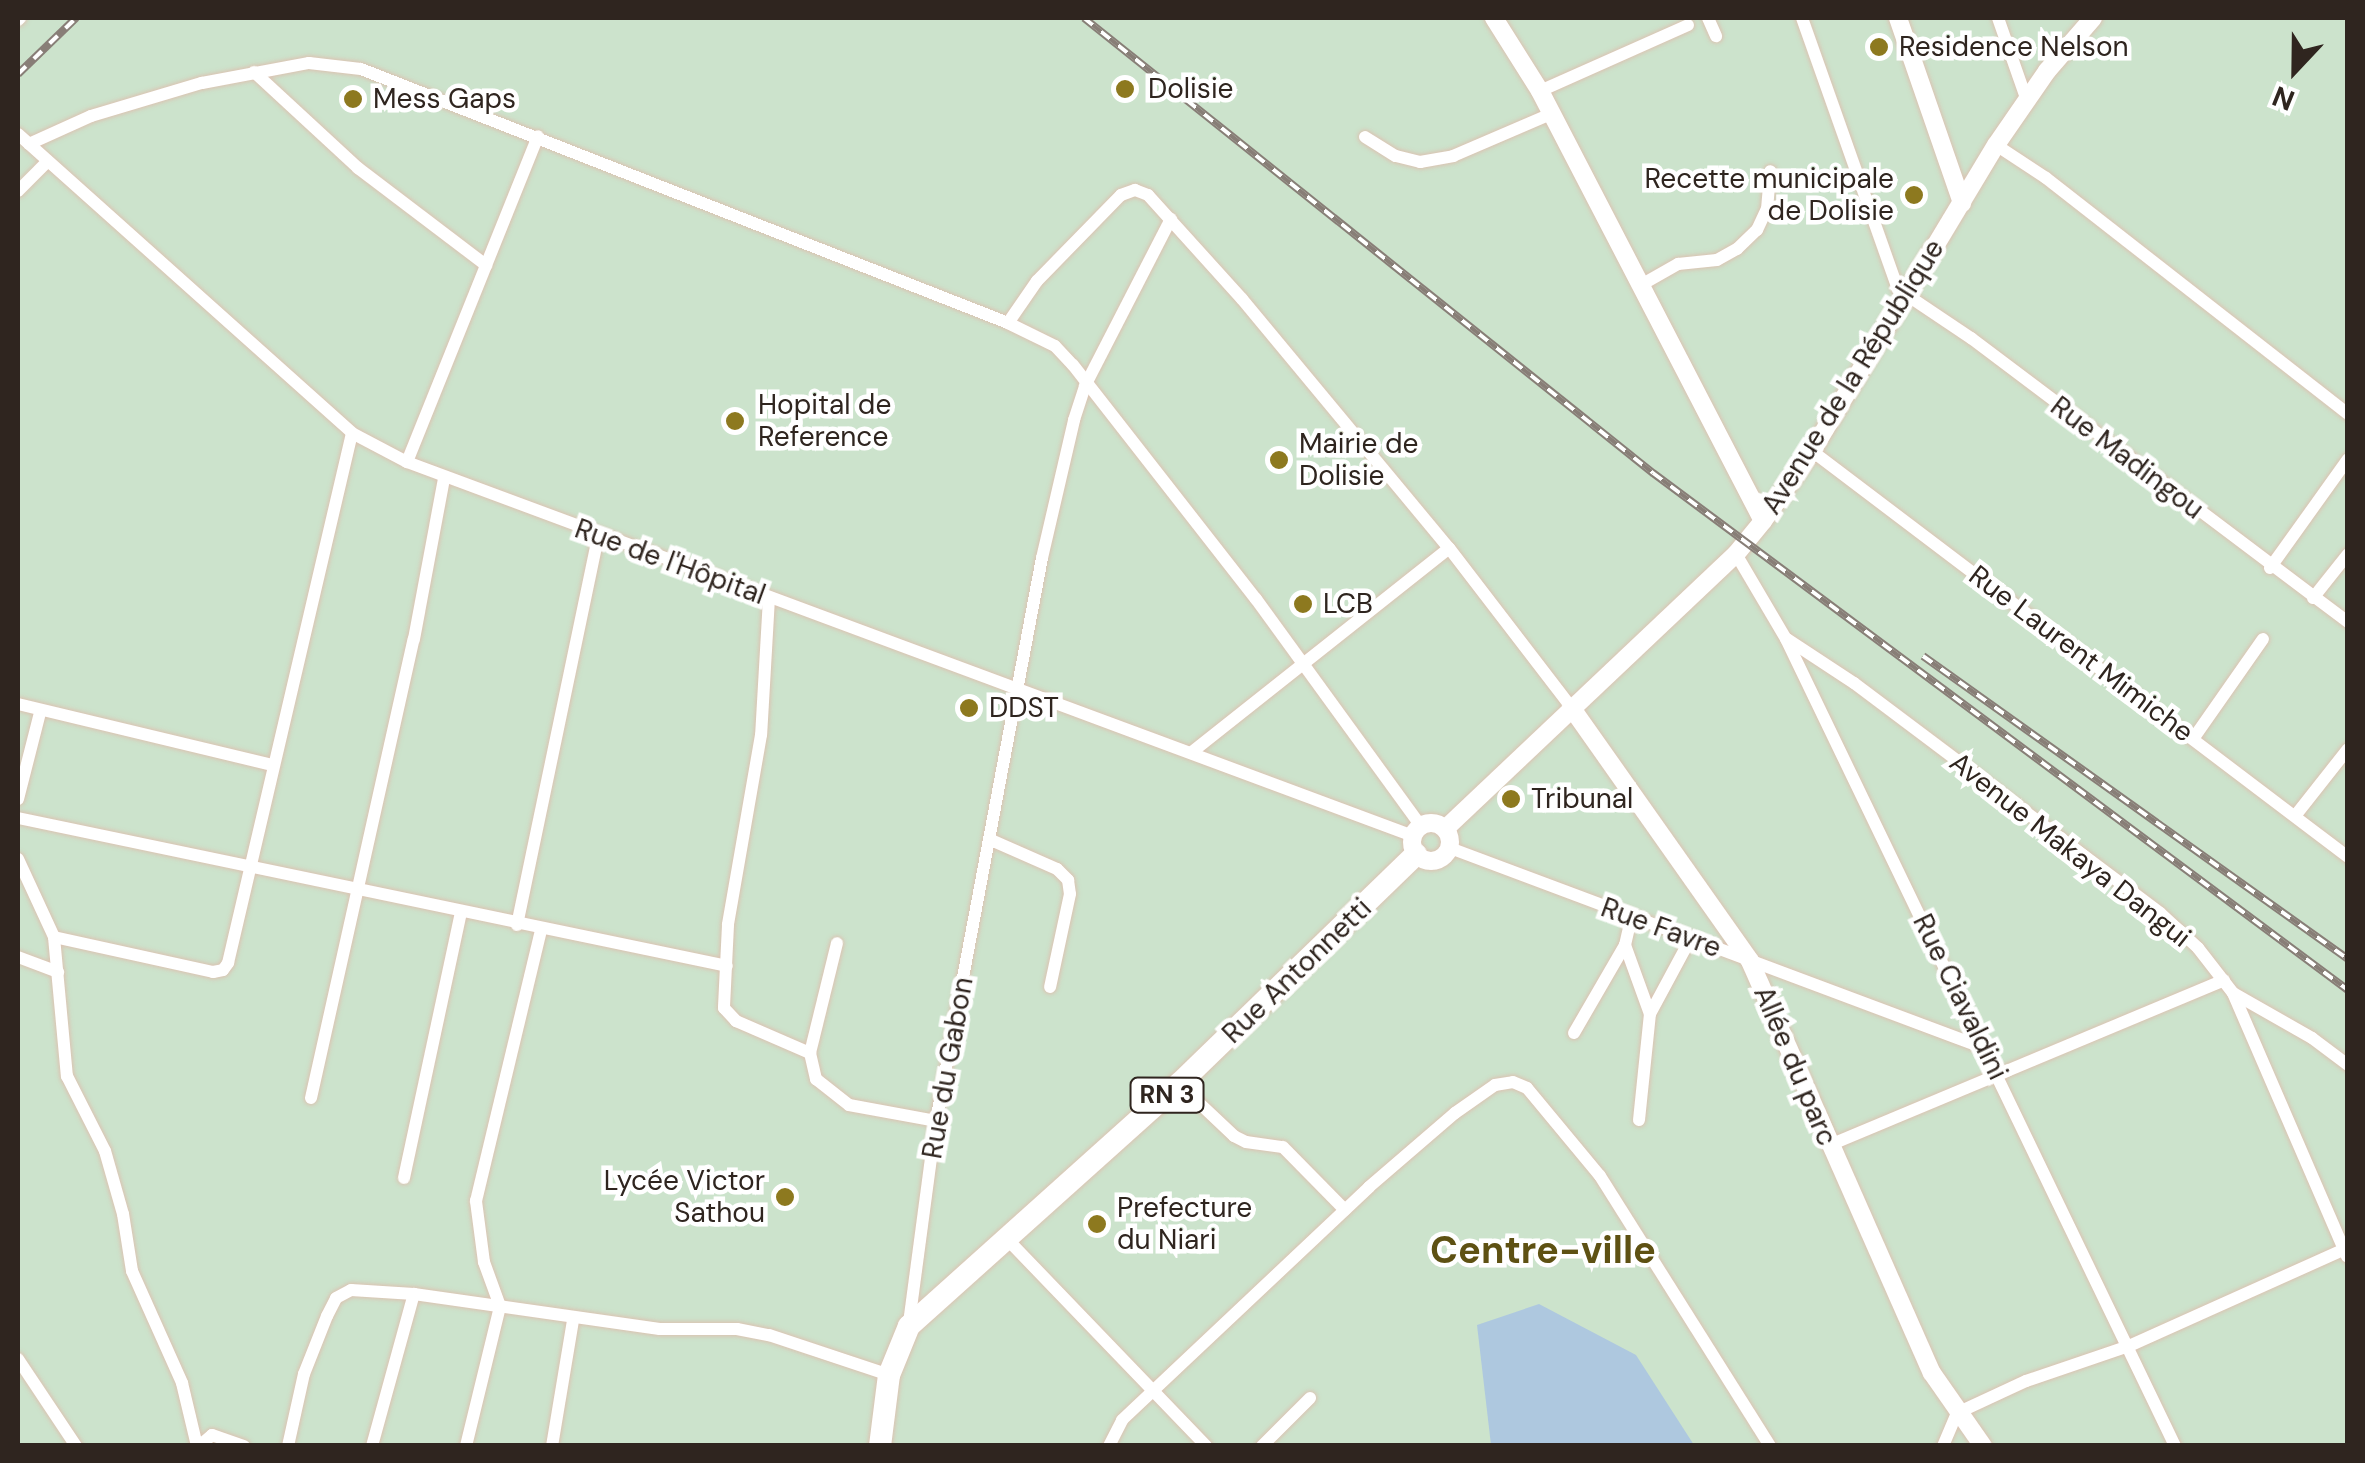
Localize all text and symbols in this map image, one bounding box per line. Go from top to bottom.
north arrow [2245,20,2345,120]
place label: Residence Nelson [1899,30,2129,64]
marker: Residence Nelson [1868,36,1890,58]
place label: Dolisie [1148,72,1234,106]
marker: Dolisie [1112,76,1138,102]
text: N [2267,77,2300,119]
place label: Mess Gaps [373,82,516,116]
marker: Mess Gaps [342,88,364,110]
place label: Recette municipale de Dolisie [1645,162,1894,228]
marker: Recette municipale de Dolisie [1903,184,1925,206]
street label: Avenue de la République [1755,233,1951,521]
place label: Hopital de Reference [758,388,891,454]
street label: Rue Madingou [2044,390,2210,526]
marker: Hopital de Reference [722,408,748,434]
place label: Mairie de Dolisie [1299,427,1418,493]
marker: Mairie de Dolisie [1268,449,1290,471]
street label: Rue de l'Hôpital [570,512,770,612]
street label: Rue Laurent Mimiche [1962,559,2200,749]
place label: LCB [1323,587,1373,621]
marker: LCB [1292,593,1314,615]
place label: DDST [989,691,1059,725]
marker: DDST [958,697,980,719]
street label: Avenue Makaya Dangui [1943,745,2197,955]
place label: Tribunal [1531,782,1633,816]
marker: Tribunal [1500,788,1522,810]
street label: Rue Antonnetti [1216,891,1378,1051]
street label: Rue Favre [1596,891,1726,965]
street label: Rue Ciavaldini [1905,909,2015,1085]
street label: Rue du Gabon [916,975,980,1161]
street label: Allée du parc [1746,981,1844,1151]
road number: RN 3 [1130,1075,1204,1115]
place label: Lycée Victor Sathou [604,1164,765,1230]
marker: Lycée Victor Sathou [774,1186,796,1208]
place label: Prefecture du Niari [1117,1191,1252,1257]
marker: Prefecture du Niari [1086,1213,1108,1235]
district label: Centre-ville [1430,1228,1656,1274]

